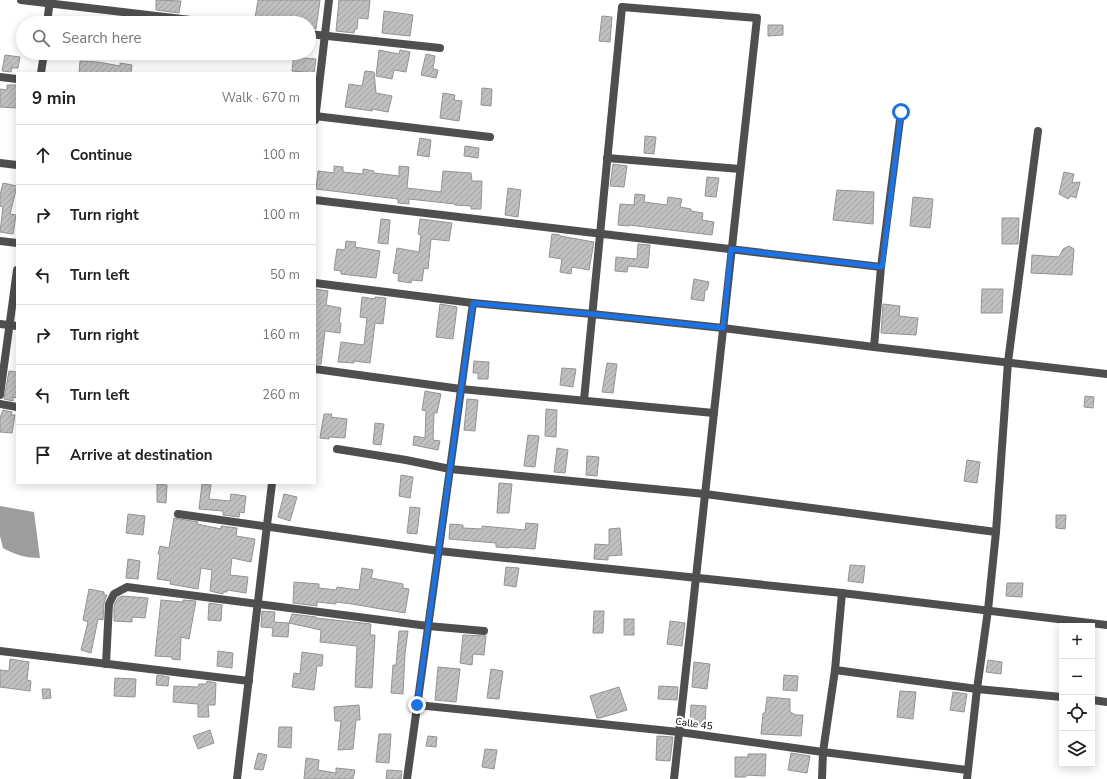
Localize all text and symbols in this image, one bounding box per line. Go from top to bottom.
search box [16,16,316,60]
icon: search [30,27,52,49]
text: Search here [62,28,142,48]
text: 9 min [32,87,76,110]
text: Walk · 670 m [222,89,300,107]
route start [892,103,910,121]
icon: ahead [32,144,54,166]
text: Continue [70,145,132,165]
text: 100 m [262,146,300,164]
icon: right [32,204,54,226]
text: Turn right [70,205,139,225]
text: 100 m [262,206,300,224]
icon: left [32,264,54,286]
text: Turn left [70,265,129,285]
text: 50 m [270,266,300,284]
icon: right [32,324,54,346]
text: Turn right [70,325,139,345]
text: 160 m [262,326,300,344]
icon: left [32,384,54,406]
text: Turn left [70,385,129,405]
text: 260 m [262,386,300,404]
icon: arrive [32,444,54,466]
text: Arrive at destination [70,445,213,465]
map controls [1059,623,1095,767]
button: + [1059,623,1095,659]
button: − [1059,659,1095,695]
button: locate [1059,695,1095,731]
route end [408,696,426,714]
street label: Calle 45 [674,714,714,734]
button: layers [1059,731,1095,767]

